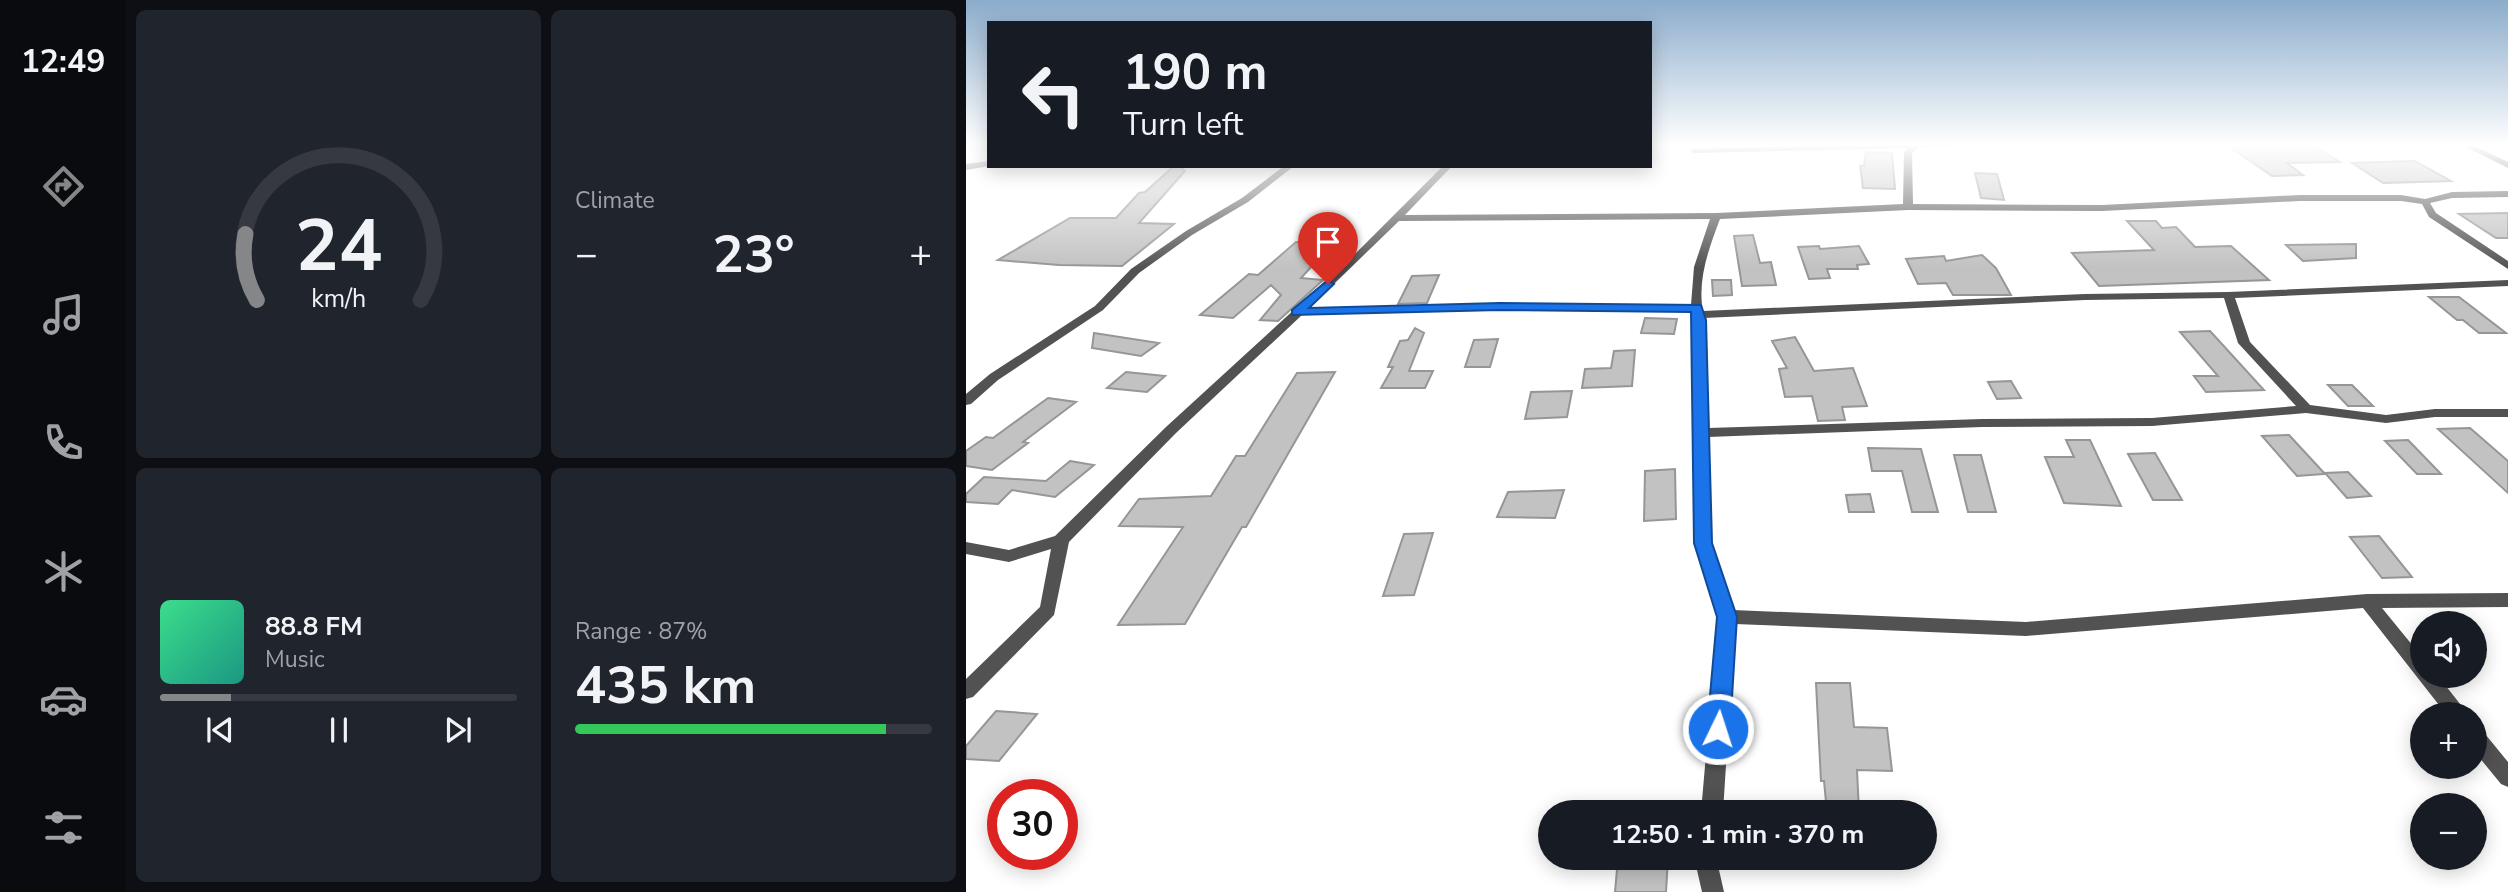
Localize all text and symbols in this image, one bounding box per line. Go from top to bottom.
text: 190 m [1123,39,1267,106]
text: 12:49 [21,40,105,83]
icon: left [1008,49,1099,140]
text: Turn left [1123,103,1243,146]
icon: directions [39,162,88,211]
text: Climate [575,185,655,216]
text: 24 [295,196,382,296]
pin [1298,212,1358,284]
text: 23° [712,219,795,290]
icon: arrive [1309,223,1347,261]
text: − [575,229,598,280]
text: + [909,229,932,280]
text: km/h [311,282,366,316]
icon: music [39,290,88,339]
icon: phone [39,418,88,467]
icon: climate [39,547,88,596]
text: 88.8 FM [265,609,362,644]
map controls [2410,611,2487,870]
button: sound [2410,611,2487,688]
text: Range · 87% [575,616,707,647]
text: Music [265,644,325,675]
text: 435 km [575,650,756,721]
icon: car [39,675,88,724]
position arrow [1681,692,1755,766]
button: + [2410,702,2487,779]
icon: previous [201,711,239,749]
icon: pause [320,711,358,749]
icon: next [439,711,477,749]
speed limit sign: 30 [987,779,1078,870]
button: − [2410,793,2487,870]
icon: filters [39,803,88,852]
text: 12:50 · 1 min · 370 m [1611,817,1864,852]

